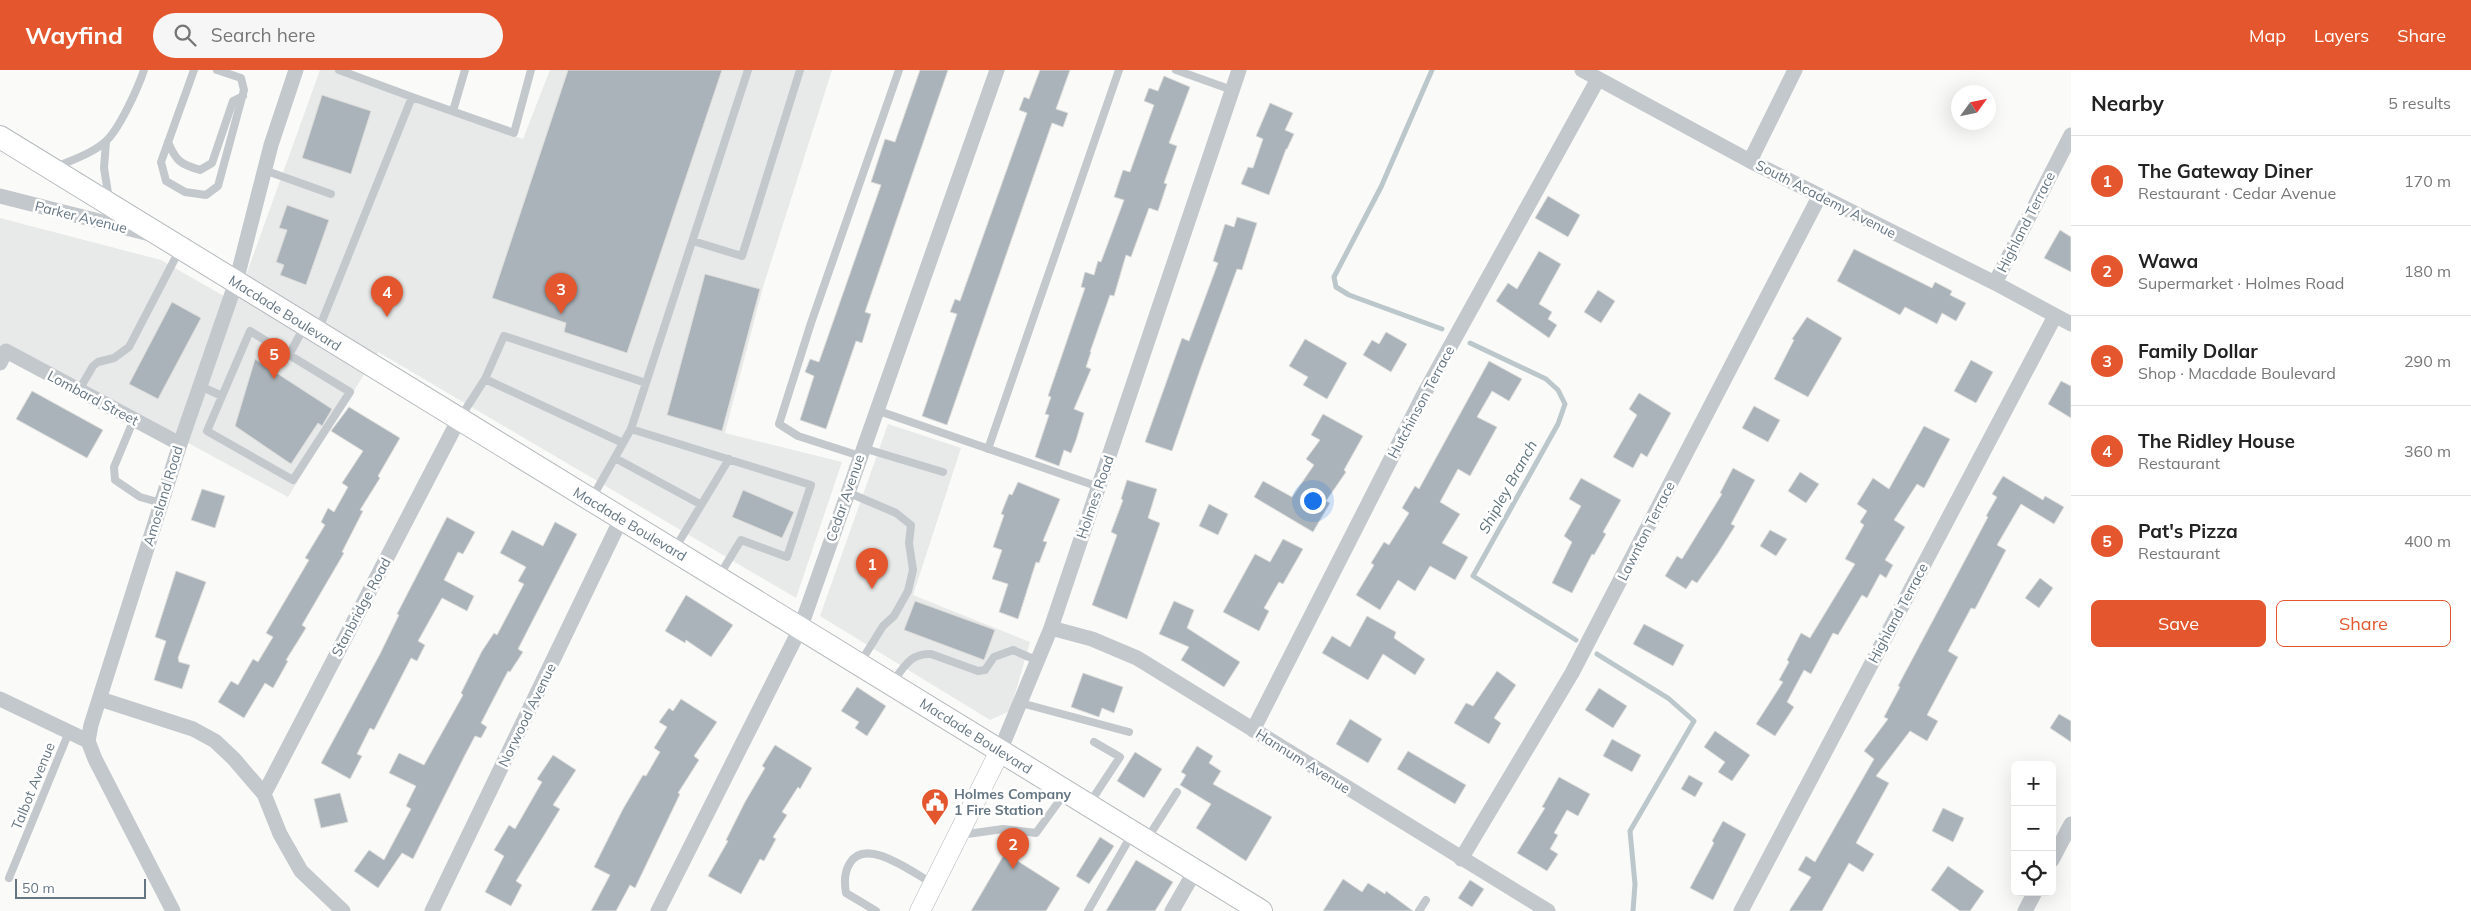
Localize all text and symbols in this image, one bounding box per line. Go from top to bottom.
search box [153,13,503,58]
text: Wayfind [25,20,123,50]
icon: search [171,21,199,49]
text: Search here [211,23,315,47]
text: Map [2249,24,2286,47]
text: Layers [2314,24,2369,47]
text: Share [2397,24,2446,47]
north arrow [1951,85,1996,130]
text: Nearby [2091,90,2164,116]
text: 5 results [2388,93,2451,113]
street label: South Academy Avenue [1753,156,1899,242]
text: The Gateway Diner [2138,159,2313,183]
street label: Highland Terrace [1993,169,2059,275]
text: 1 [2102,171,2112,191]
text: 170 m [2404,171,2451,191]
text: Restaurant · Cedar Avenue [2138,183,2336,203]
street label: Parker Avenue [33,197,129,237]
text: Wawa [2138,249,2198,273]
text: 2 [2102,261,2112,281]
text: 180 m [2404,261,2451,281]
street label: Macdade Boulevard [225,271,345,355]
pin: 3 [545,273,577,314]
text: Supermarket · Holmes Road [2138,273,2344,293]
pin: 4 [371,276,403,317]
pin: 5 [258,338,290,379]
text: Family Dollar [2138,339,2258,363]
street label: Hutchinson Terrace [1384,343,1458,461]
text: 3 [2102,351,2112,371]
text: 290 m [2404,351,2451,371]
text: Shop · Macdade Boulevard [2138,363,2336,383]
street label: Lombard Street [44,366,142,430]
text: The Ridley House [2138,429,2295,453]
water label: Shipley Branch [1474,437,1541,537]
text: 4 [2102,441,2112,461]
text: 360 m [2404,441,2451,461]
street label: Amosland Road [139,444,187,548]
street label: Cedar Avenue [822,452,868,544]
street label: Holmes Road [1072,453,1118,541]
text: Restaurant [2138,453,2220,473]
street label: Lawnton Terrace [1613,478,1679,584]
street label: Macdade Boulevard [570,483,690,565]
your location [1300,488,1326,514]
text: Pat's Pizza [2138,519,2238,543]
text: 5 [2102,531,2112,551]
text: 400 m [2404,531,2451,551]
text: Restaurant [2138,543,2220,563]
pin: 1 [856,548,888,589]
street label: Stanbridge Road [327,554,395,660]
street label: Highland Terrace [1864,560,1932,666]
button: Save [2091,600,2266,647]
button: Share [2276,600,2451,647]
street label: Norwood Avenue [494,660,560,770]
street label: Macdade Boulevard [916,694,1036,778]
street label: Hannum Avenue [1252,725,1354,797]
street label: Talbot Avenue [7,740,59,832]
map controls [2011,761,2056,896]
button: + [2011,761,2056,806]
place label: Holmes Company 1 Fire Station [954,785,1072,819]
public building icon: Holmes Company 1 Fire Station [920,787,950,826]
button: − [2011,806,2056,851]
pin: 2 [997,828,1029,869]
button: locate [2011,851,2056,896]
scale bar [15,876,146,899]
text: 50 m [22,879,55,897]

